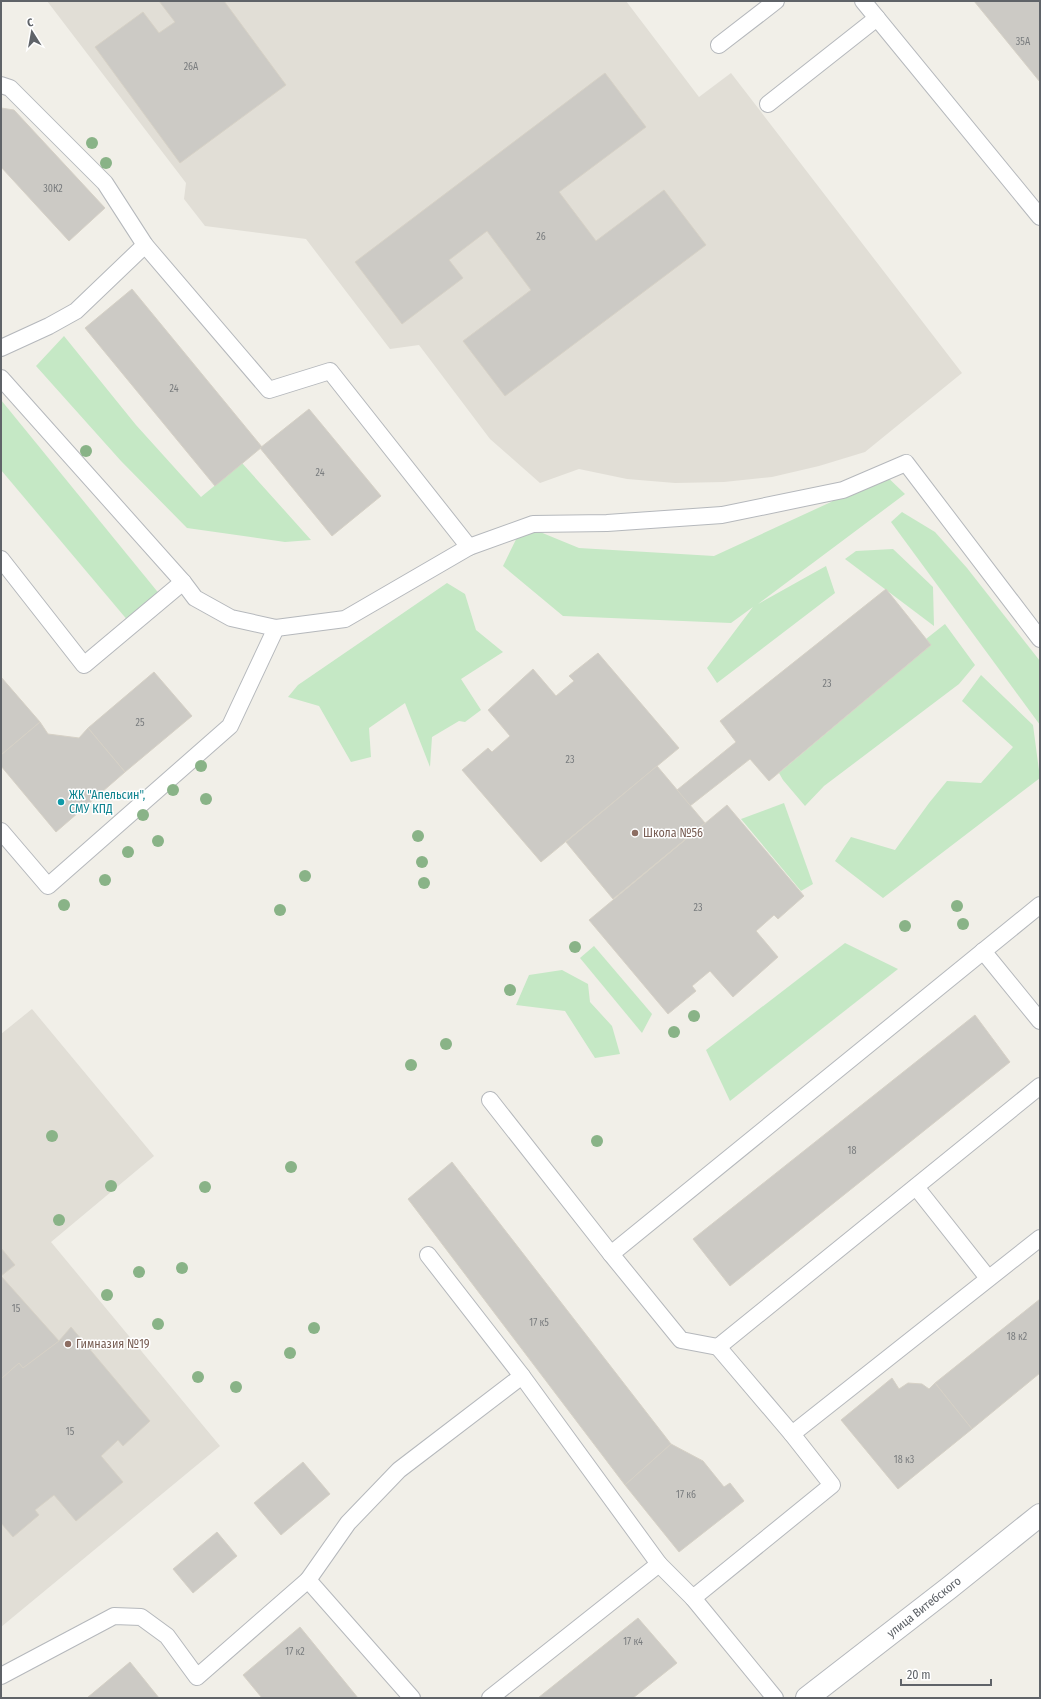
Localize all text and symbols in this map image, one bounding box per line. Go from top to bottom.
north arrow [12,12,52,52]
text: С [26,16,34,30]
house number: 35А [1016,36,1031,48]
house number: 26А [184,61,199,73]
house number: 30К2 [43,183,63,195]
house number: 26 [536,231,546,243]
house number: 24 [169,383,179,395]
house number: 24 [315,467,325,479]
house number: 23 [823,678,832,690]
house number: 25 [136,717,145,729]
house number: 23 [566,754,575,766]
place label: ЖК "Апельсин", СМУ КПД [69,788,145,816]
marker: ЖК "Апельсин", СМУ КПД [56,797,66,807]
place label: Школа №56 [643,826,703,840]
marker: Школа №56 [630,828,640,838]
house number: 23 [694,902,703,914]
house number: 18 [848,1145,856,1157]
house number: 15 [12,1303,21,1315]
house number: 17 к5 [529,1317,549,1329]
house number: 18 к2 [1007,1331,1028,1343]
place label: Гимназия №19 [76,1337,150,1351]
marker: Гимназия №19 [63,1339,73,1349]
house number: 15 [66,1426,75,1438]
house number: 18 к3 [894,1454,915,1466]
house number: 17 к6 [676,1489,696,1501]
street label: улица Витебского [884,1574,964,1640]
house number: 17 к4 [623,1636,643,1648]
house number: 17 к2 [285,1646,305,1658]
scale bar [901,1661,991,1687]
text: 20 m [907,1668,931,1682]

